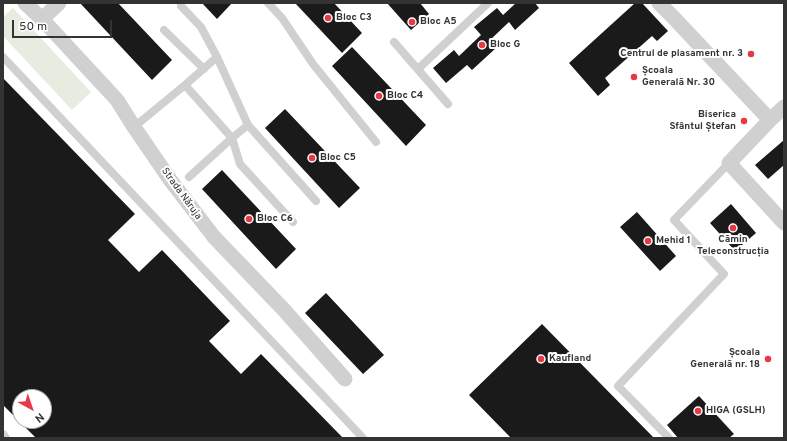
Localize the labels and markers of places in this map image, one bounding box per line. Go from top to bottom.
place label: Bloc C3 [336,12,372,24]
marker: Bloc C3 [323,13,333,23]
place label: Bloc A5 [420,16,457,28]
marker: Bloc A5 [407,17,417,27]
place label: Bloc G [490,39,520,51]
marker: Bloc G [477,40,487,50]
place label: Centrul de plasament nr. 3 [620,48,743,60]
marker: Centrul de plasament nr. 3 [746,49,756,59]
place label: Școala Generală Nr. 30 [642,65,715,88]
marker: Școala Generală Nr. 30 [629,72,639,82]
place label: Bloc C4 [387,90,423,102]
marker: Bloc C4 [374,91,384,101]
place label: Biserica Sfântul Ștefan [669,109,736,132]
marker: Biserica Sfântul Ștefan [739,116,749,126]
place label: Bloc C5 [320,152,356,164]
marker: Bloc C5 [307,153,317,163]
place label: Bloc C6 [257,213,293,225]
marker: Bloc C6 [244,214,254,224]
marker: Cămin Teleconstrucția [728,223,738,233]
place label: Cămin Teleconstrucția [697,234,769,258]
place label: Mehid 1 [656,235,691,247]
marker: Mehid 1 [643,236,653,246]
place label: Școala Generală nr. 18 [690,347,760,370]
place label: Kaufland [549,353,591,365]
marker: Kaufland [536,354,546,364]
marker: Școala Generală nr. 18 [763,354,773,364]
place label: HIGA (GSLH) [706,405,765,417]
marker: HIGA (GSLH) [693,406,703,416]

